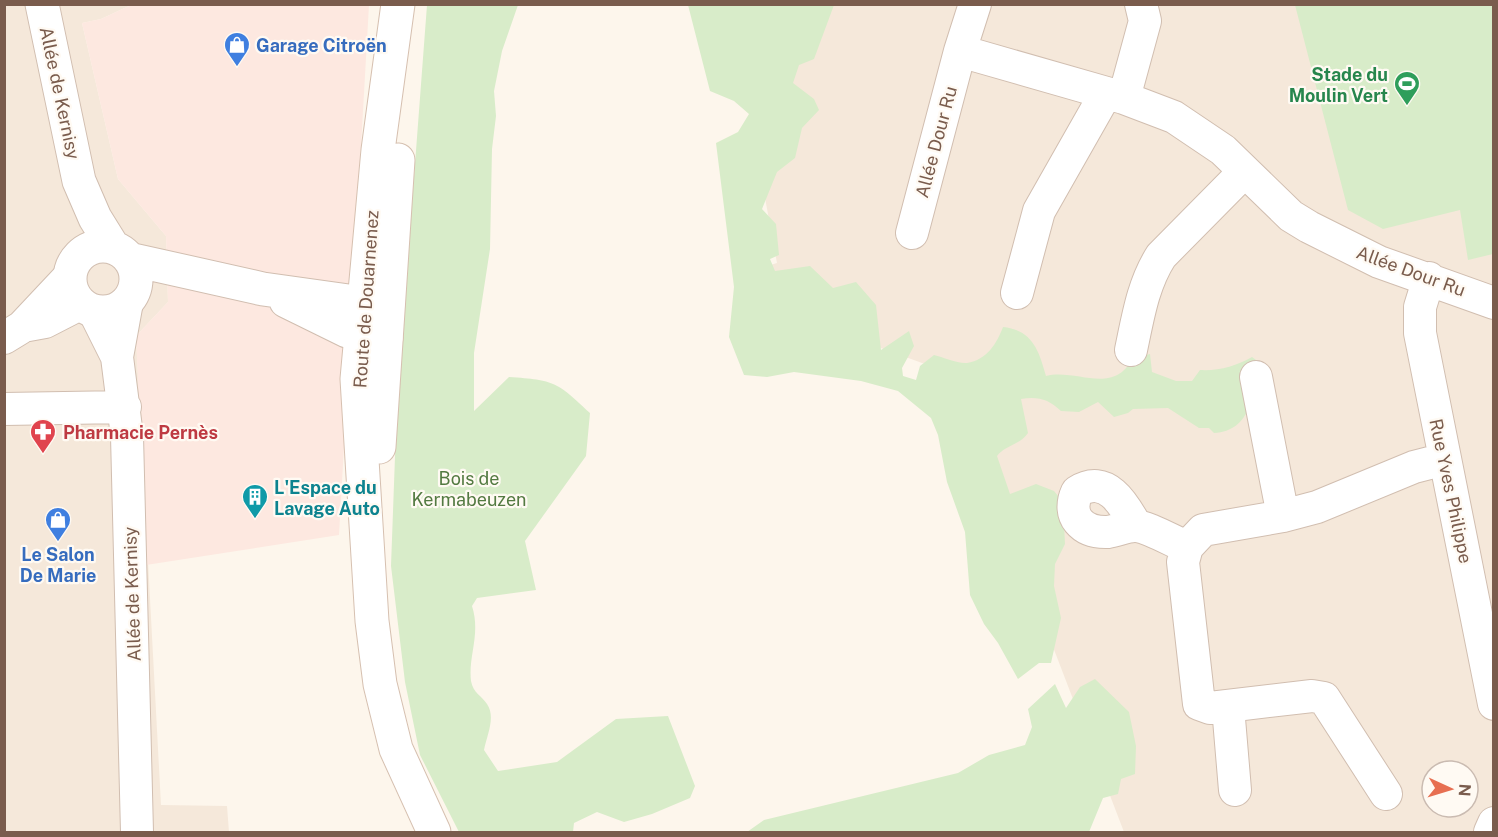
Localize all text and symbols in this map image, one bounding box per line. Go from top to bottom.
street label: Allée de Kernisy [36,25,84,162]
shop icon: Garage Citroën [222,30,252,68]
place label: Garage Citroën [256,35,387,56]
place label: Stade du Moulin Vert [1289,64,1388,106]
sports icon: Stade du Moulin Vert [1392,69,1422,107]
street label: Allée Dour Ru [911,84,961,200]
street label: Route de Douarnenez [349,209,383,389]
street label: Allée Dour Ru [1354,242,1468,300]
pharmacy icon: Pharmacie Pernès [28,417,58,455]
street label: Rue Yves Philippe [1425,417,1477,565]
place label: Pharmacie Pernès [63,422,218,443]
park label: Bois de Kermabeuzen [411,468,527,510]
place label: L'Espace du Lavage Auto [274,477,380,519]
building icon: L'Espace du Lavage Auto [240,482,270,520]
shop icon: Le Salon De Marie [43,505,73,543]
street label: Allée de Kernisy [119,526,145,662]
place label: Le Salon De Marie [20,544,96,586]
north arrow [1420,759,1480,819]
text: N [1455,783,1474,797]

